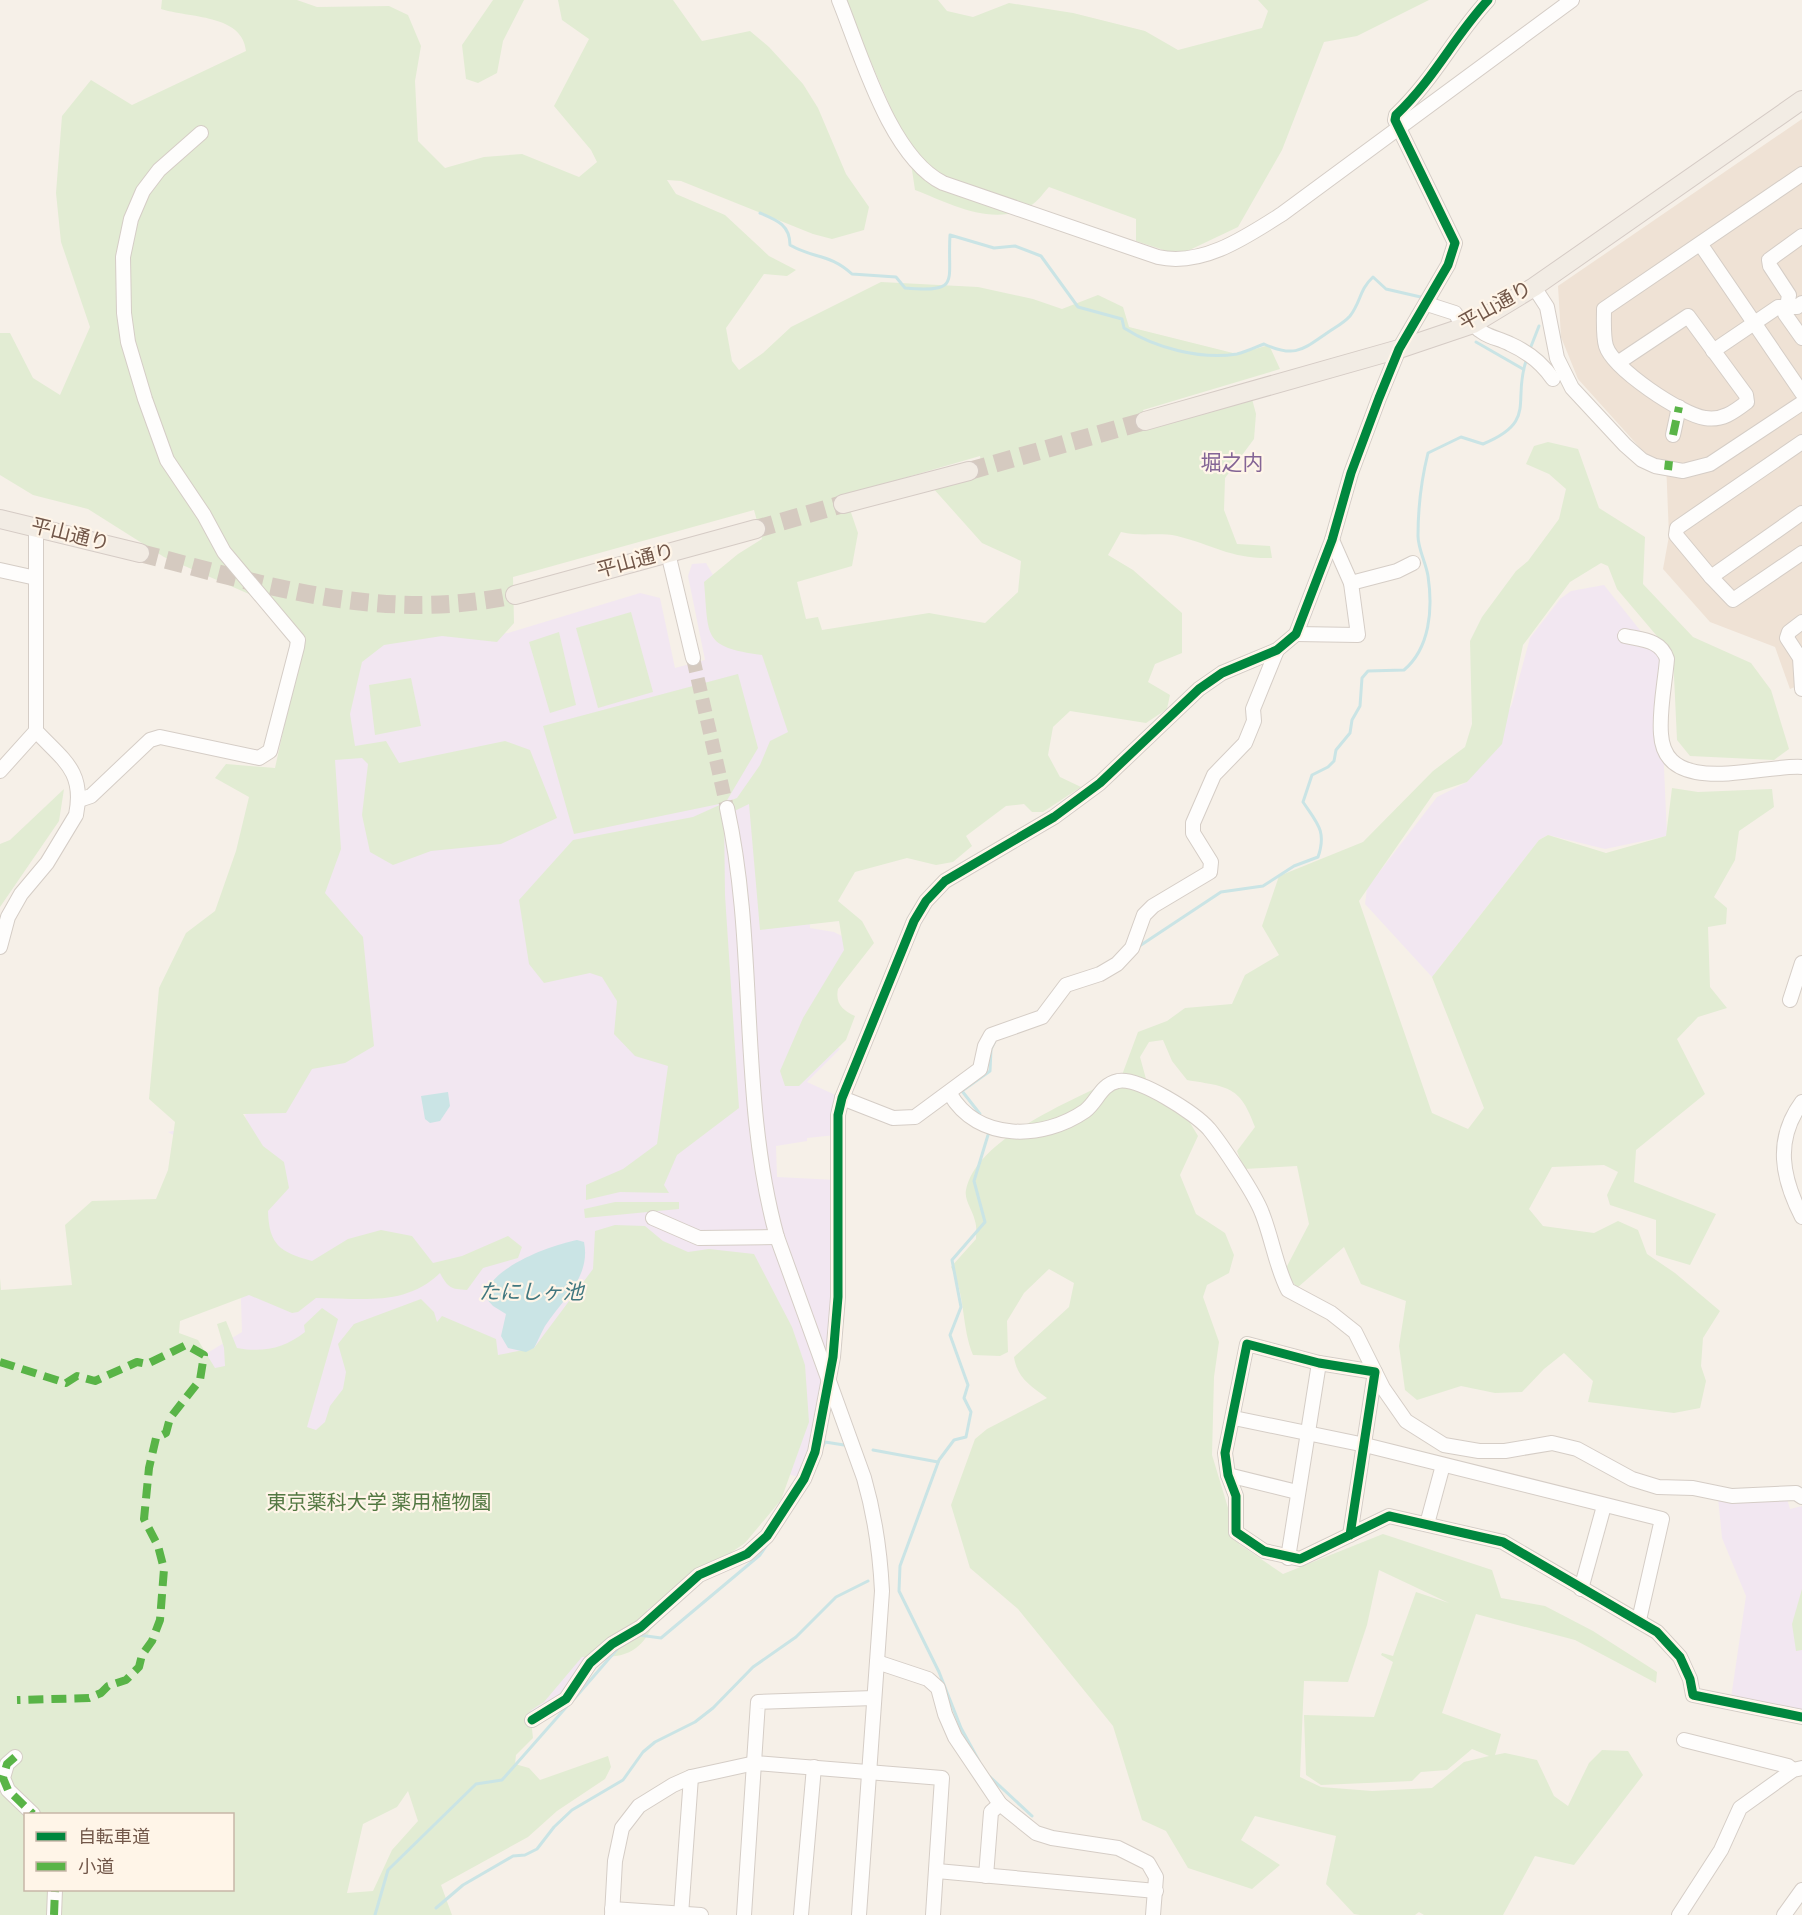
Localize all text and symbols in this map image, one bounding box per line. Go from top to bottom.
street label: 平山通り [1455,276,1537,338]
district label: 堀之内 [1201,451,1264,478]
street label: 平山通り [28,514,112,558]
street label: 平山通り [594,539,678,585]
water label: たにしヶ池 [479,1280,585,1307]
park label: 東京薬科大学 薬用植物園 [267,1491,491,1517]
legend [24,1813,234,1891]
text: 自転車道 [78,1827,150,1850]
text: 小道 [78,1857,114,1880]

